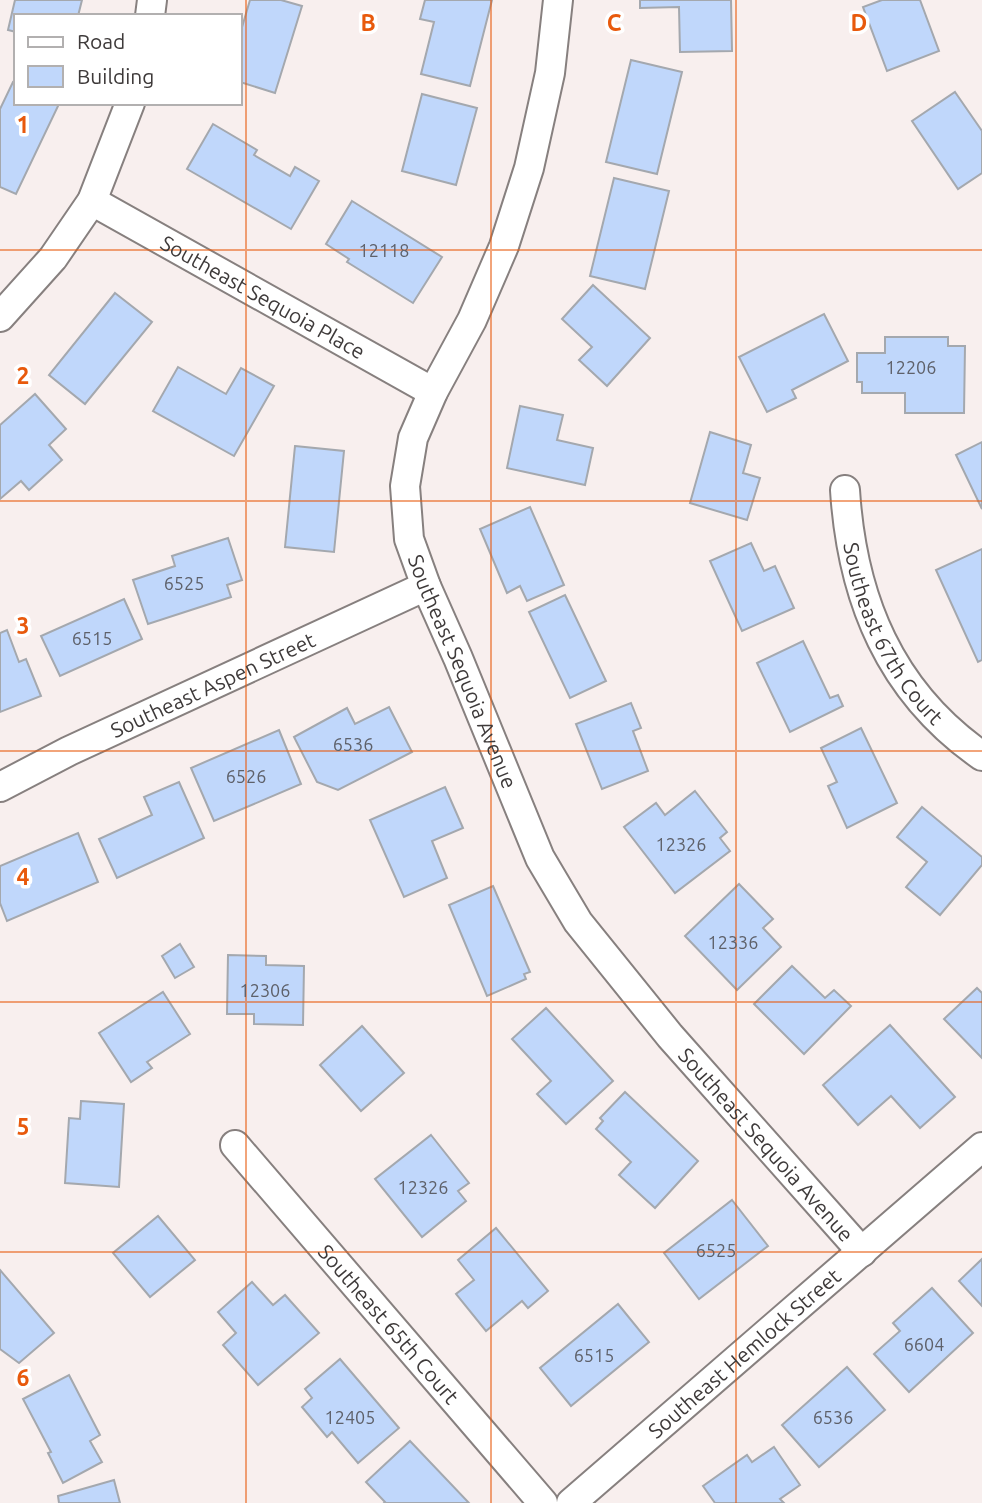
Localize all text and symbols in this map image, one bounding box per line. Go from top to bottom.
text: B [360,10,376,35]
text: C [607,10,622,35]
text: D [851,10,867,35]
legend [14,14,242,105]
text: Road [77,29,125,53]
text: Building [77,64,154,88]
text: 1 [17,112,29,137]
street label: Southeast Sequoia Place [157,230,369,364]
house number: 12118 [359,240,409,260]
house number: 12206 [886,357,936,377]
text: 2 [17,363,29,388]
street label: Southeast 67th Court [839,540,948,729]
street label: Southeast Sequoia Avenue [404,551,522,792]
house number: 6525 [164,573,204,593]
text: 3 [17,613,29,638]
street label: Southeast Aspen Street [107,627,319,742]
house number: 6515 [72,628,112,648]
house number: 6536 [333,734,373,754]
house number: 6526 [226,766,266,786]
house number: 12326 [656,834,706,854]
text: 4 [17,864,30,889]
house number: 12336 [708,932,758,952]
house number: 12306 [240,980,290,1000]
street label: Southeast Sequoia Avenue [674,1043,859,1246]
text: 5 [17,1114,29,1139]
house number: 12326 [398,1177,448,1197]
street label: Southeast 65th Court [314,1239,464,1408]
house number: 6525 [696,1240,736,1260]
street label: Southeast Hemlock Street [643,1263,845,1443]
house number: 6604 [904,1334,944,1354]
house number: 6515 [574,1345,614,1365]
text: 6 [17,1365,30,1390]
house number: 12405 [325,1407,375,1427]
house number: 6536 [813,1407,853,1427]

